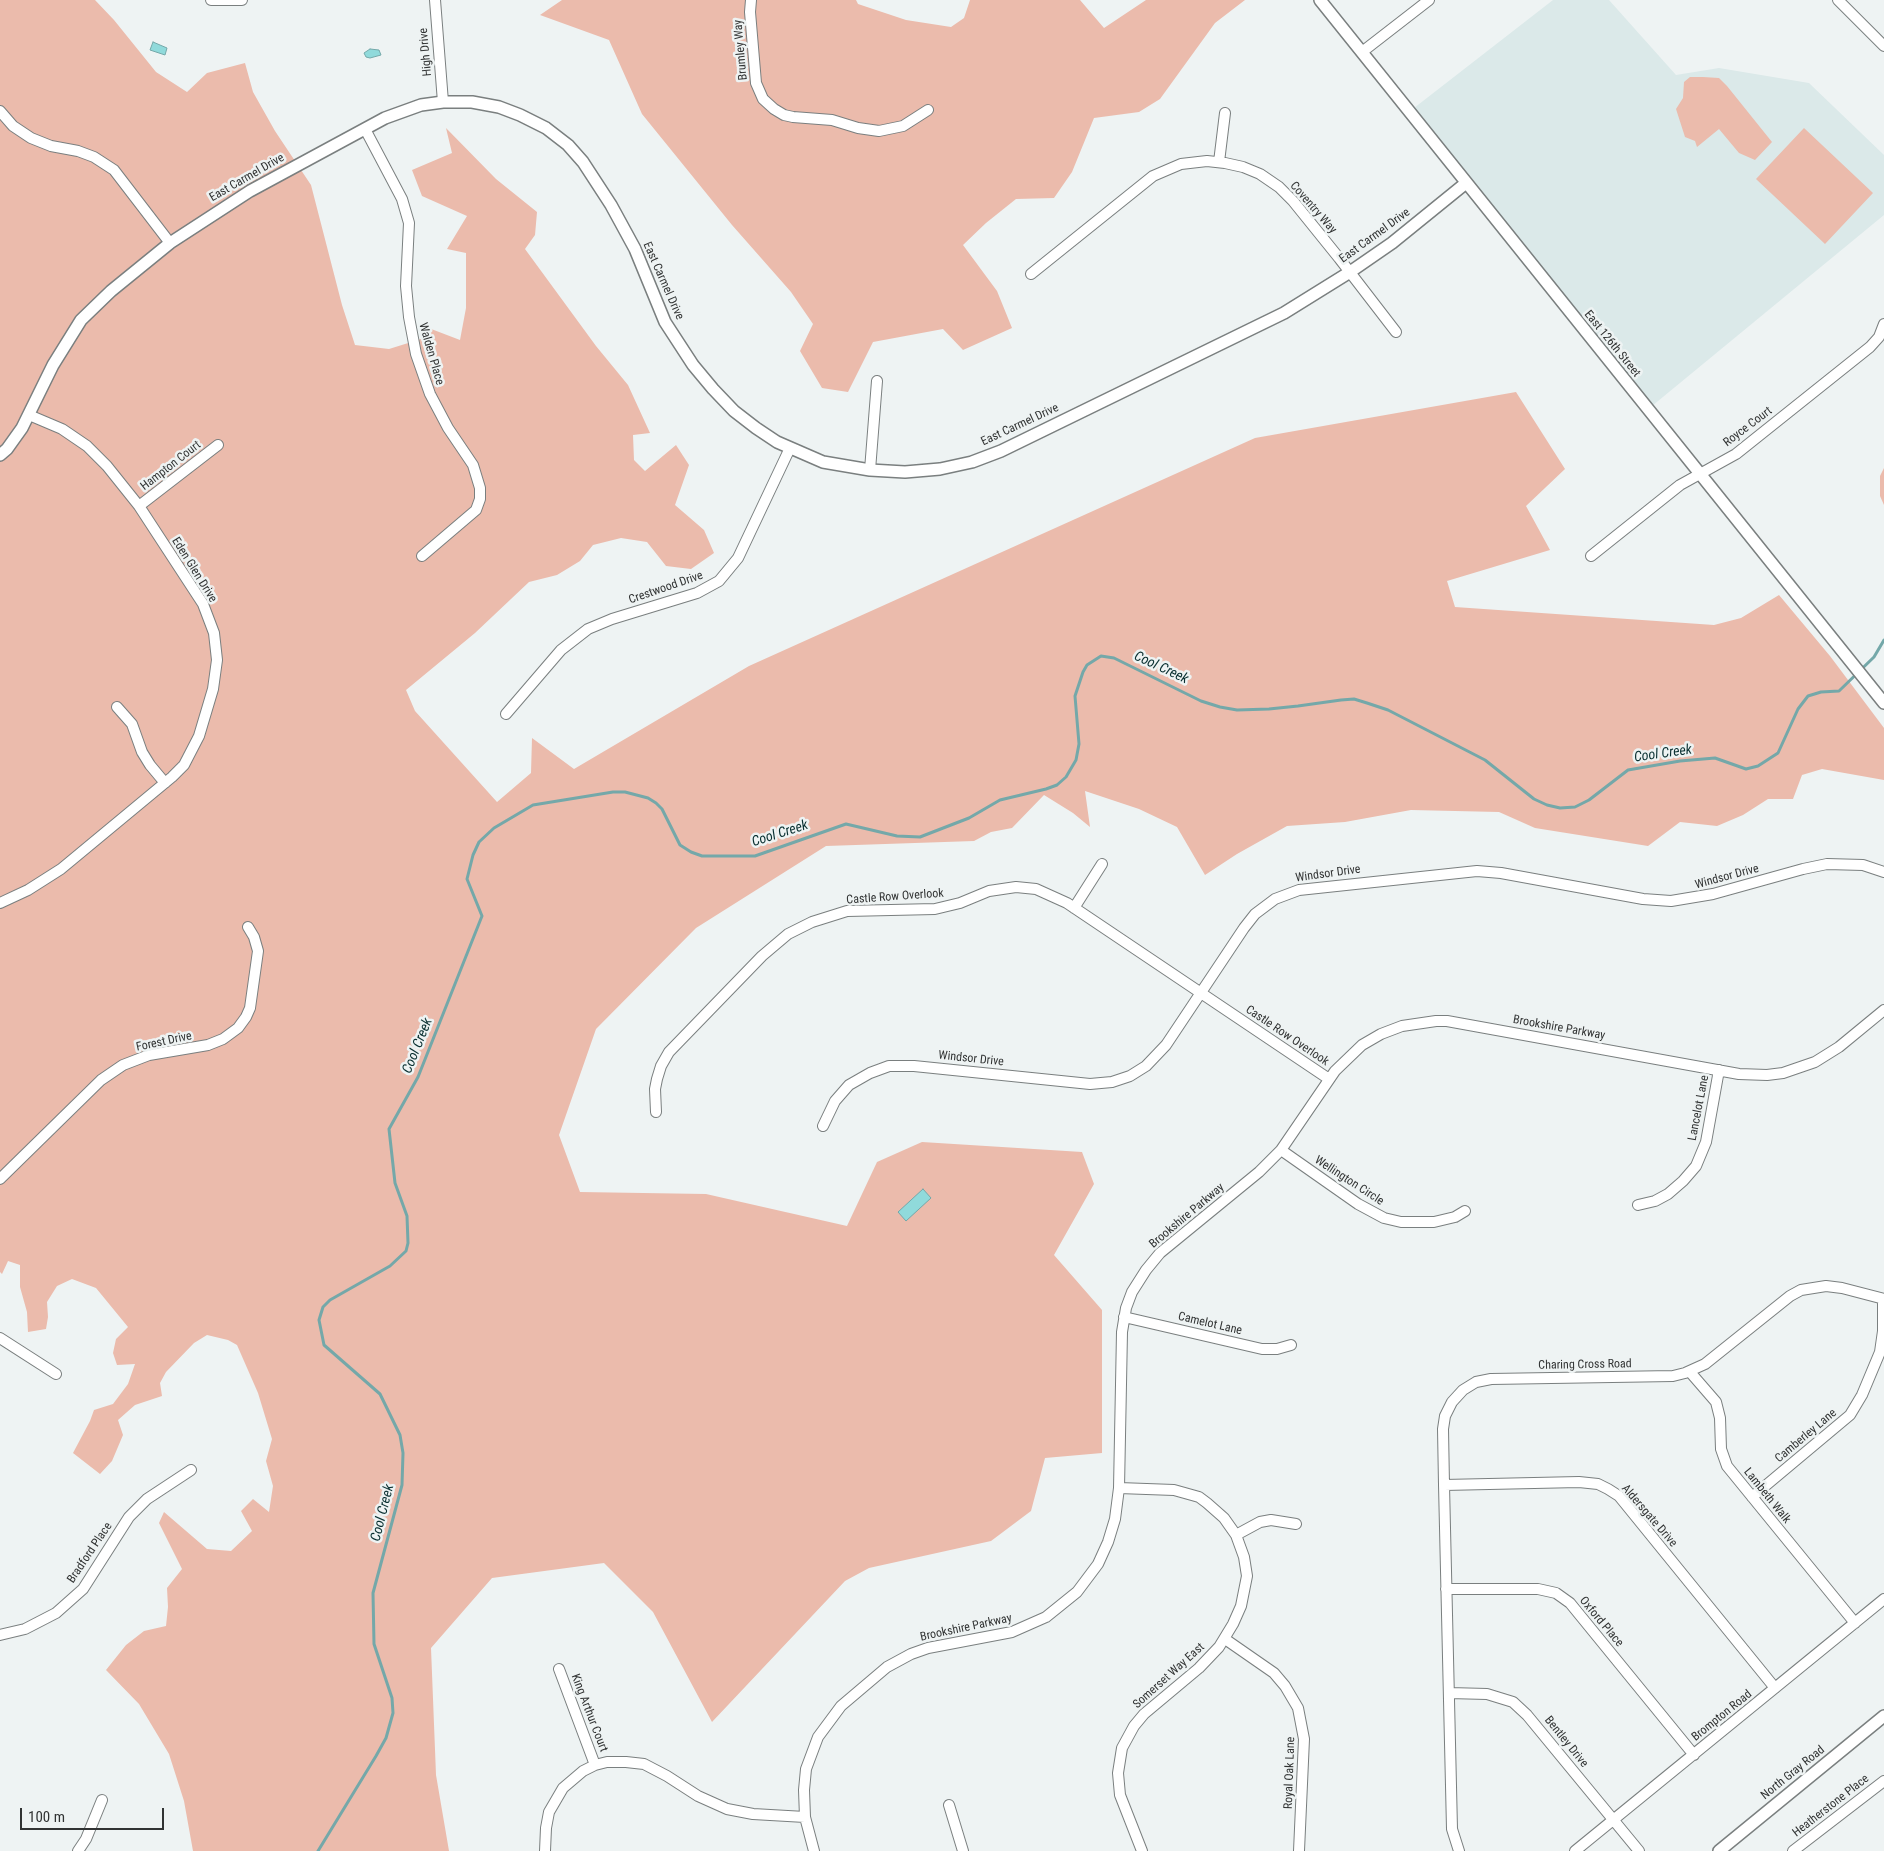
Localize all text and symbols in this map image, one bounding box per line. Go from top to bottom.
street label: Brumley Way [731,19,751,81]
street label: High Drive [417,27,435,77]
street label: East Carmel Drive [207,151,287,205]
street label: Coventry Way [1287,179,1339,237]
street label: East Carmel Drive [1337,206,1413,266]
street label: East Carmel Drive [639,240,687,322]
street label: East 126th Street [1581,308,1643,380]
street label: Walden Place [415,321,447,387]
street label: East Carmel Drive [979,401,1061,449]
street label: Royce Court [1721,404,1775,450]
street label: Hampton Court [138,438,204,494]
street label: Eden Glen Drive [168,535,220,605]
street label: Crestwood Drive [627,569,705,607]
water label: Cool Creek [1131,648,1191,688]
water label: Cool Creek [1633,742,1693,766]
water label: Cool Creek [750,817,810,851]
street label: Windsor Drive [1295,862,1361,886]
street label: Windsor Drive [1693,862,1761,892]
street label: Castle Row Overlook [846,886,944,908]
street label: Castle Row Overlook [1243,1003,1331,1069]
street label: Brookshire Parkway [1512,1013,1606,1043]
water label: Cool Creek [399,1016,437,1076]
street label: Forest Drive [135,1029,193,1055]
street label: Windsor Drive [938,1048,1004,1070]
street label: Lancelot Lane [1686,1074,1712,1142]
street label: Wellington Circle [1312,1153,1386,1209]
street label: Brookshire Parkway [1147,1180,1227,1252]
street label: Camelot Lane [1177,1310,1243,1338]
street label: Charing Cross Road [1538,1357,1632,1373]
street label: Camberley Lane [1772,1406,1840,1466]
street label: Lambeth Walk [1740,1465,1794,1527]
street label: Aldersgate Drive [1618,1482,1680,1550]
water label: Cool Creek [368,1483,398,1543]
street label: Bradford Place [64,1520,116,1586]
street label: Oxford Place [1576,1594,1626,1650]
street label: Brookshire Parkway [919,1611,1013,1645]
street label: Somerset Way East [1130,1640,1208,1712]
street label: King Arthur Court [568,1672,610,1754]
street label: Brompton Road [1689,1687,1755,1745]
street label: Bentley Drive [1541,1714,1591,1770]
street label: Royal Oak Lane [1282,1737,1298,1809]
street label: North Gray Road [1758,1743,1828,1803]
street label: Heatherstone Place [1790,1772,1872,1840]
scale bar [22,1798,166,1830]
text: 100 m [28,1808,65,1826]

